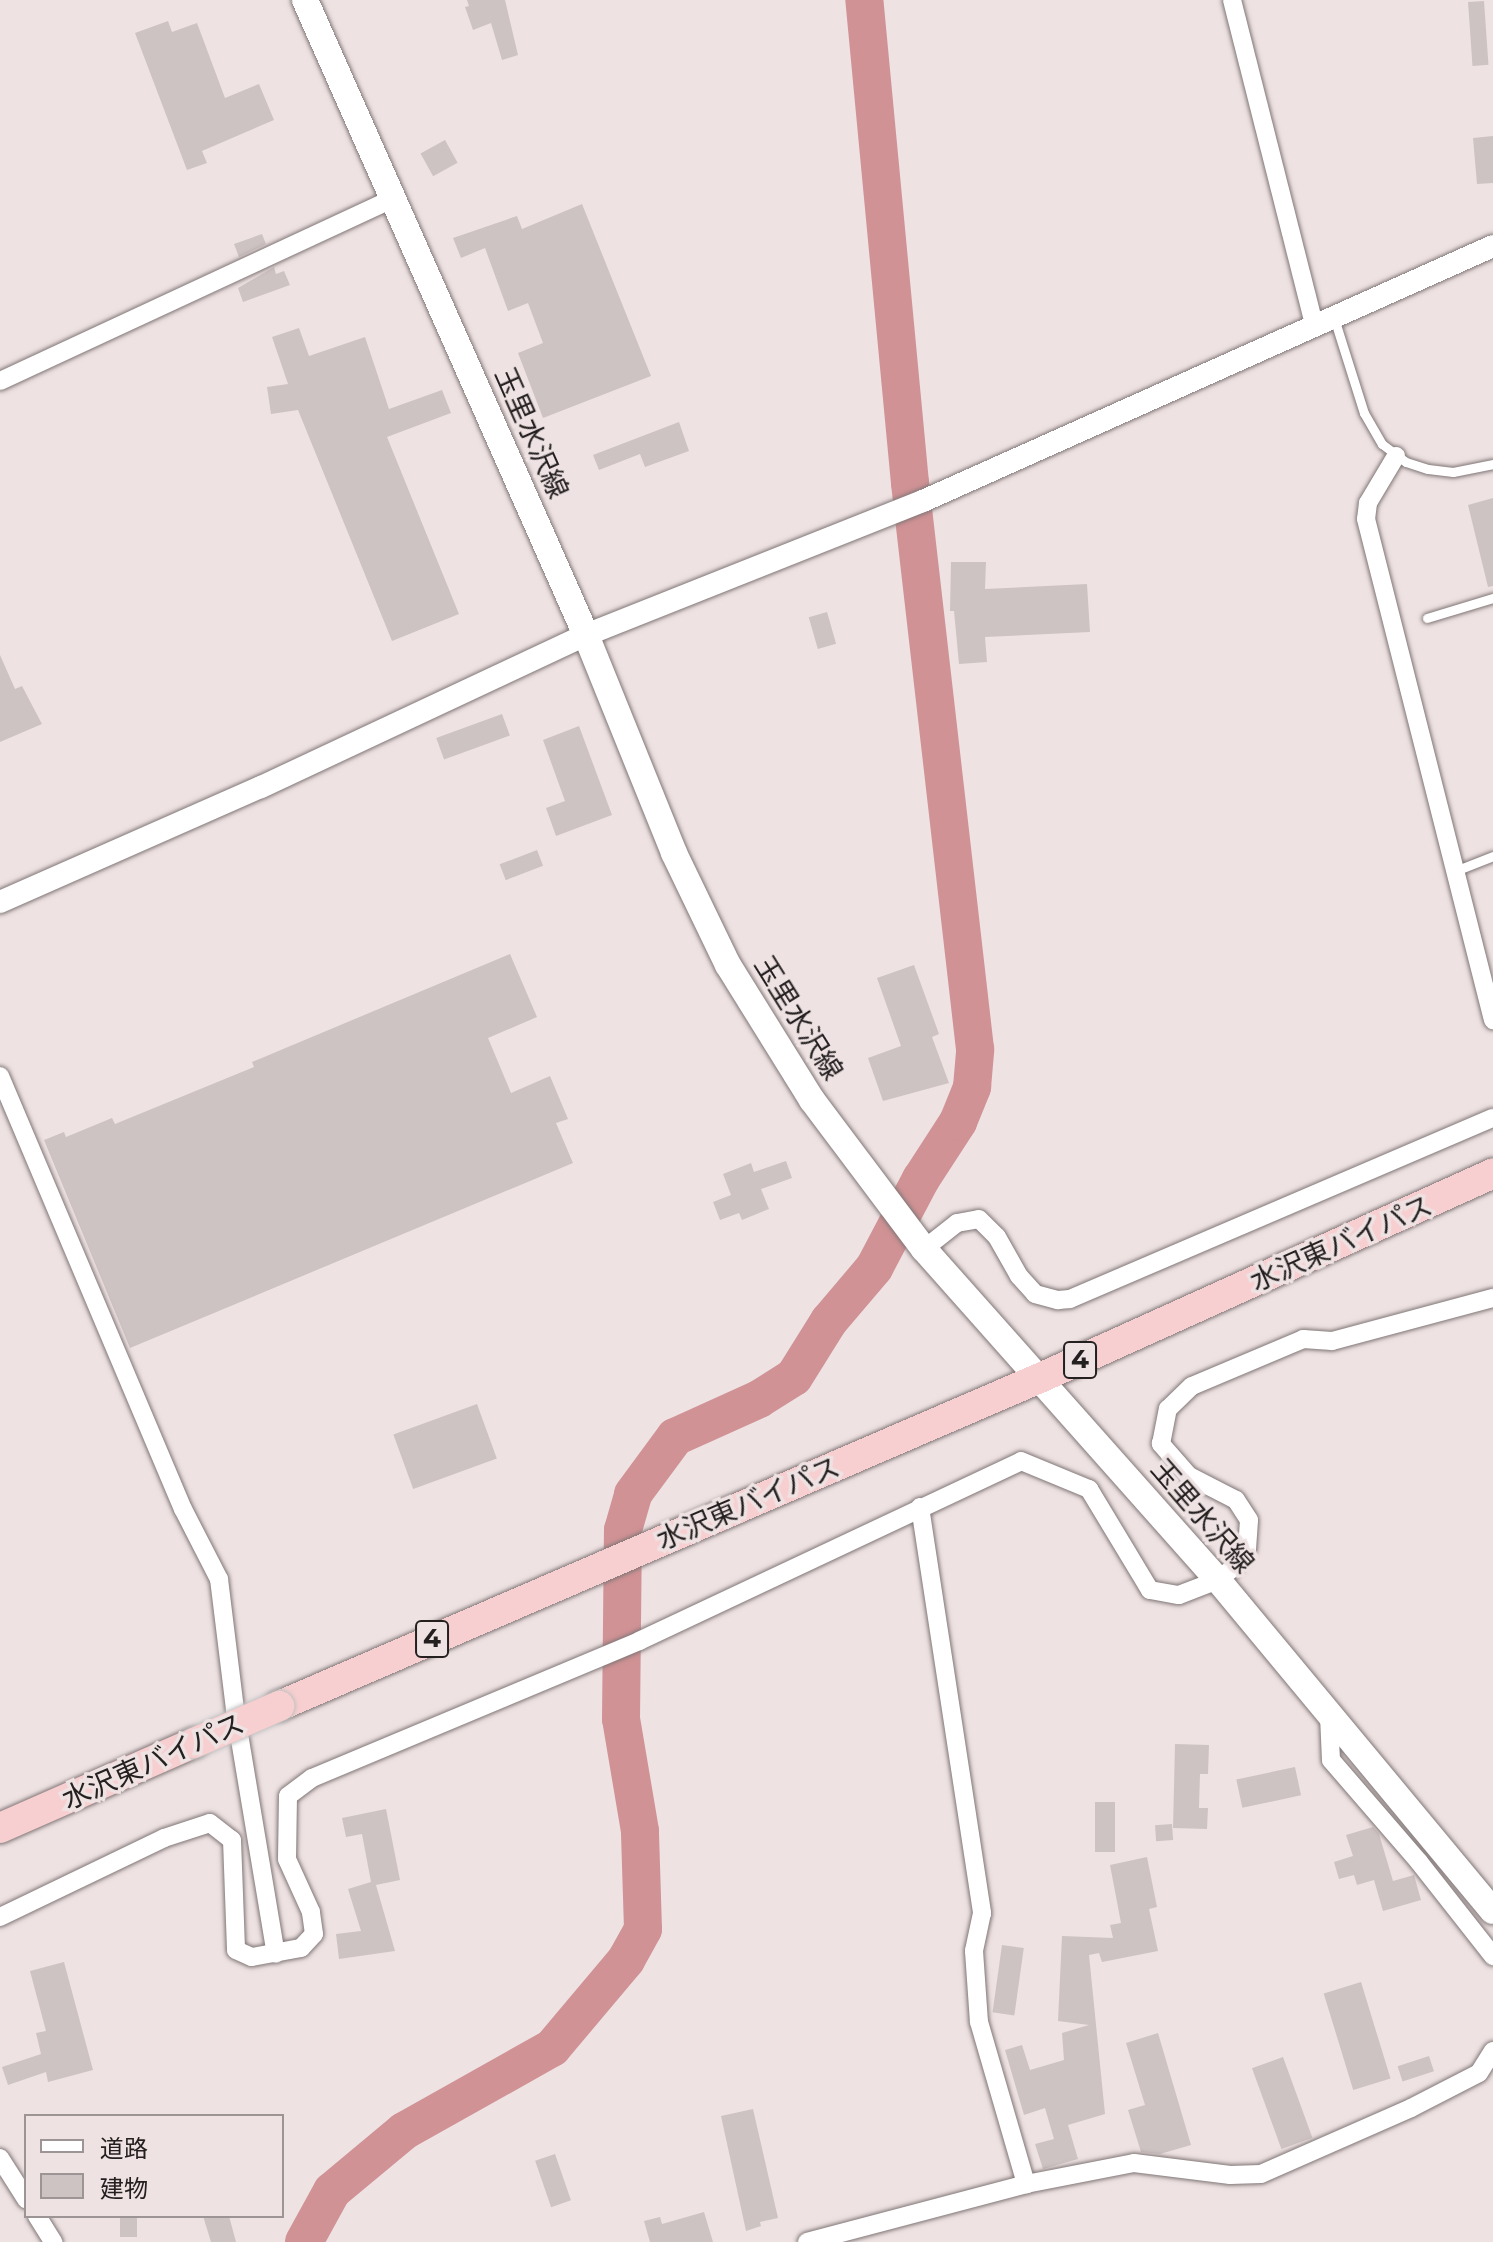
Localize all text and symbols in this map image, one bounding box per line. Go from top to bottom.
street label: 玉里水沢線 [488,362,576,504]
street label: 玉里水沢線 [748,950,850,1086]
street label: 水沢東バイパス [1245,1188,1437,1298]
road number: 4 [1062,1338,1098,1382]
street label: 水沢東バイパス [651,1449,845,1557]
street label: 玉里水沢線 [1144,1452,1262,1580]
road number: 4 [414,1617,450,1661]
street label: 水沢東バイパス [57,1706,249,1816]
legend [24,2114,284,2218]
text: 道路 [100,2134,148,2163]
text: 建物 [100,2174,148,2203]

